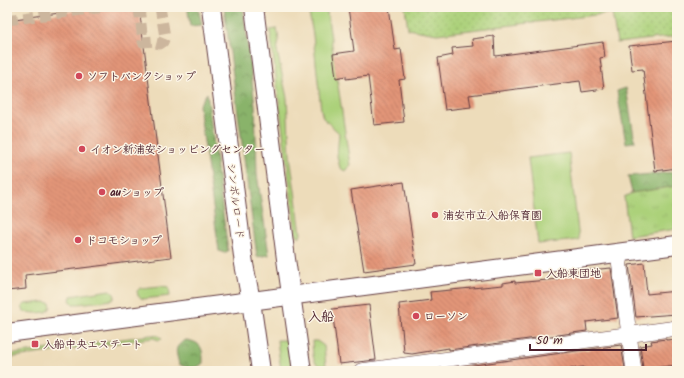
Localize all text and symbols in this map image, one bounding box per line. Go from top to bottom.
place label: ソフトバンクショップ [87,68,196,86]
marker: ソフトバンクショップ [74,71,84,81]
place label: イオン新浦安ショッピングセンター [90,141,265,159]
marker: イオン新浦安ショッピングセンター [77,144,87,154]
street label: シンボルロード [221,162,249,240]
place label: auショップ [110,184,164,202]
marker: auショップ [97,187,107,197]
place label: 浦安市立入船保育園 [443,207,542,225]
marker: 浦安市立入船保育園 [430,210,440,220]
place label: ドコモショップ [86,232,162,250]
marker: ドコモショップ [73,235,83,245]
place label: 入船東団地 [546,265,601,283]
marker: 入船東団地 [533,268,543,278]
district label: 入船 [308,307,334,328]
place label: ローソン [424,308,468,326]
marker: ローソン [411,311,421,321]
scale bar [530,326,646,352]
text: 50 m [536,331,563,350]
place label: 入船中央エステート [43,336,143,354]
marker: 入船中央エステート [30,339,40,349]

